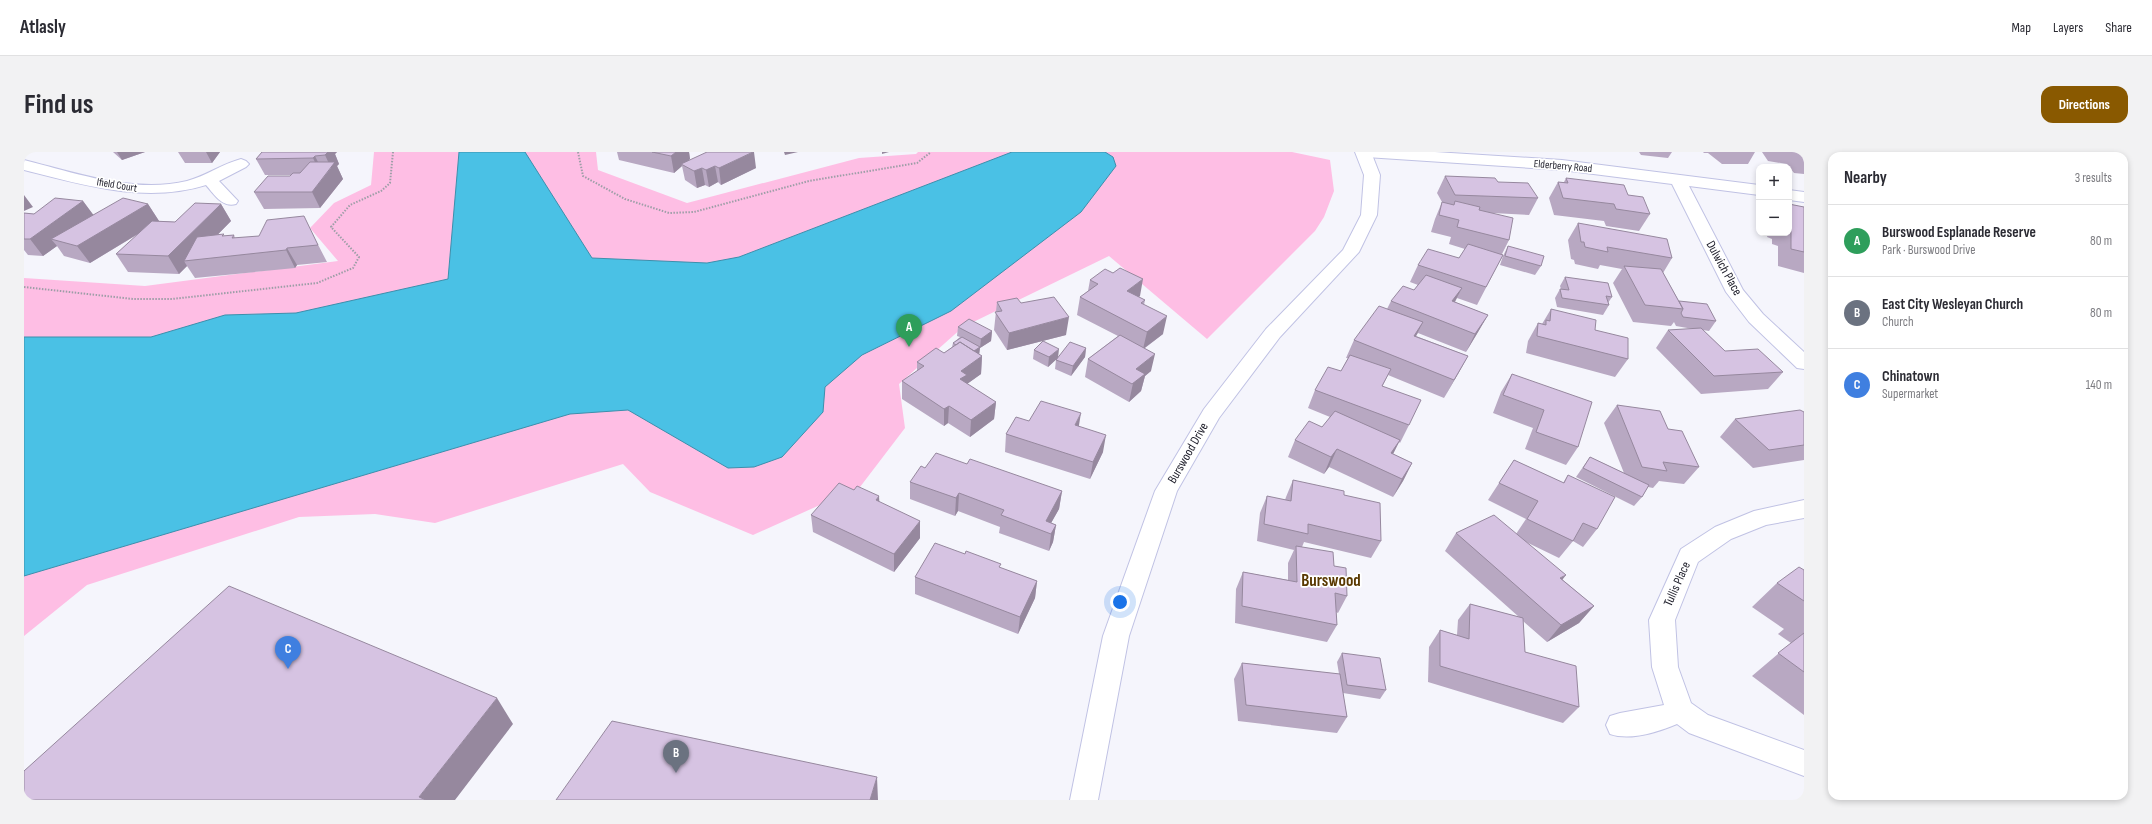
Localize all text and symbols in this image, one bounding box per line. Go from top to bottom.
text: Atlasly [20,16,66,39]
text: Map [2011,19,2031,36]
text: Layers [2053,19,2083,36]
text: Share [2105,19,2132,36]
button: Directions [2041,86,2128,123]
text: Find us [24,88,93,121]
street label: Elderberry Road [1533,157,1593,175]
map controls [1756,164,1792,236]
button: + [1756,164,1792,200]
text: Nearby [1844,168,1887,188]
text: 3 results [2075,170,2112,186]
street label: Ifield Court [96,175,139,195]
button: − [1756,200,1792,236]
text: Burswood Esplanade Reserve [1882,223,2036,242]
text: A [1854,233,1860,249]
text: 80 m [2090,233,2112,249]
street label: Dulwich Place [1702,238,1746,298]
text: Park · Burswood Drive [1882,242,1975,258]
text: East City Wesleyan Church [1882,295,2023,314]
text: B [1854,305,1860,321]
text: 80 m [2090,305,2112,321]
pin: A [896,314,922,347]
text: Church [1882,314,1914,330]
text: Chinatown [1882,367,1939,386]
text: C [1854,377,1860,393]
text: 140 m [2086,377,2112,393]
text: Supermarket [1882,386,1938,402]
street label: Burswood Drive [1164,420,1212,486]
street label: Tullis Place [1660,559,1694,609]
district label: Burswood [1301,571,1361,591]
your location [1110,592,1130,612]
pin: C [275,636,301,669]
pin: B [663,740,689,773]

